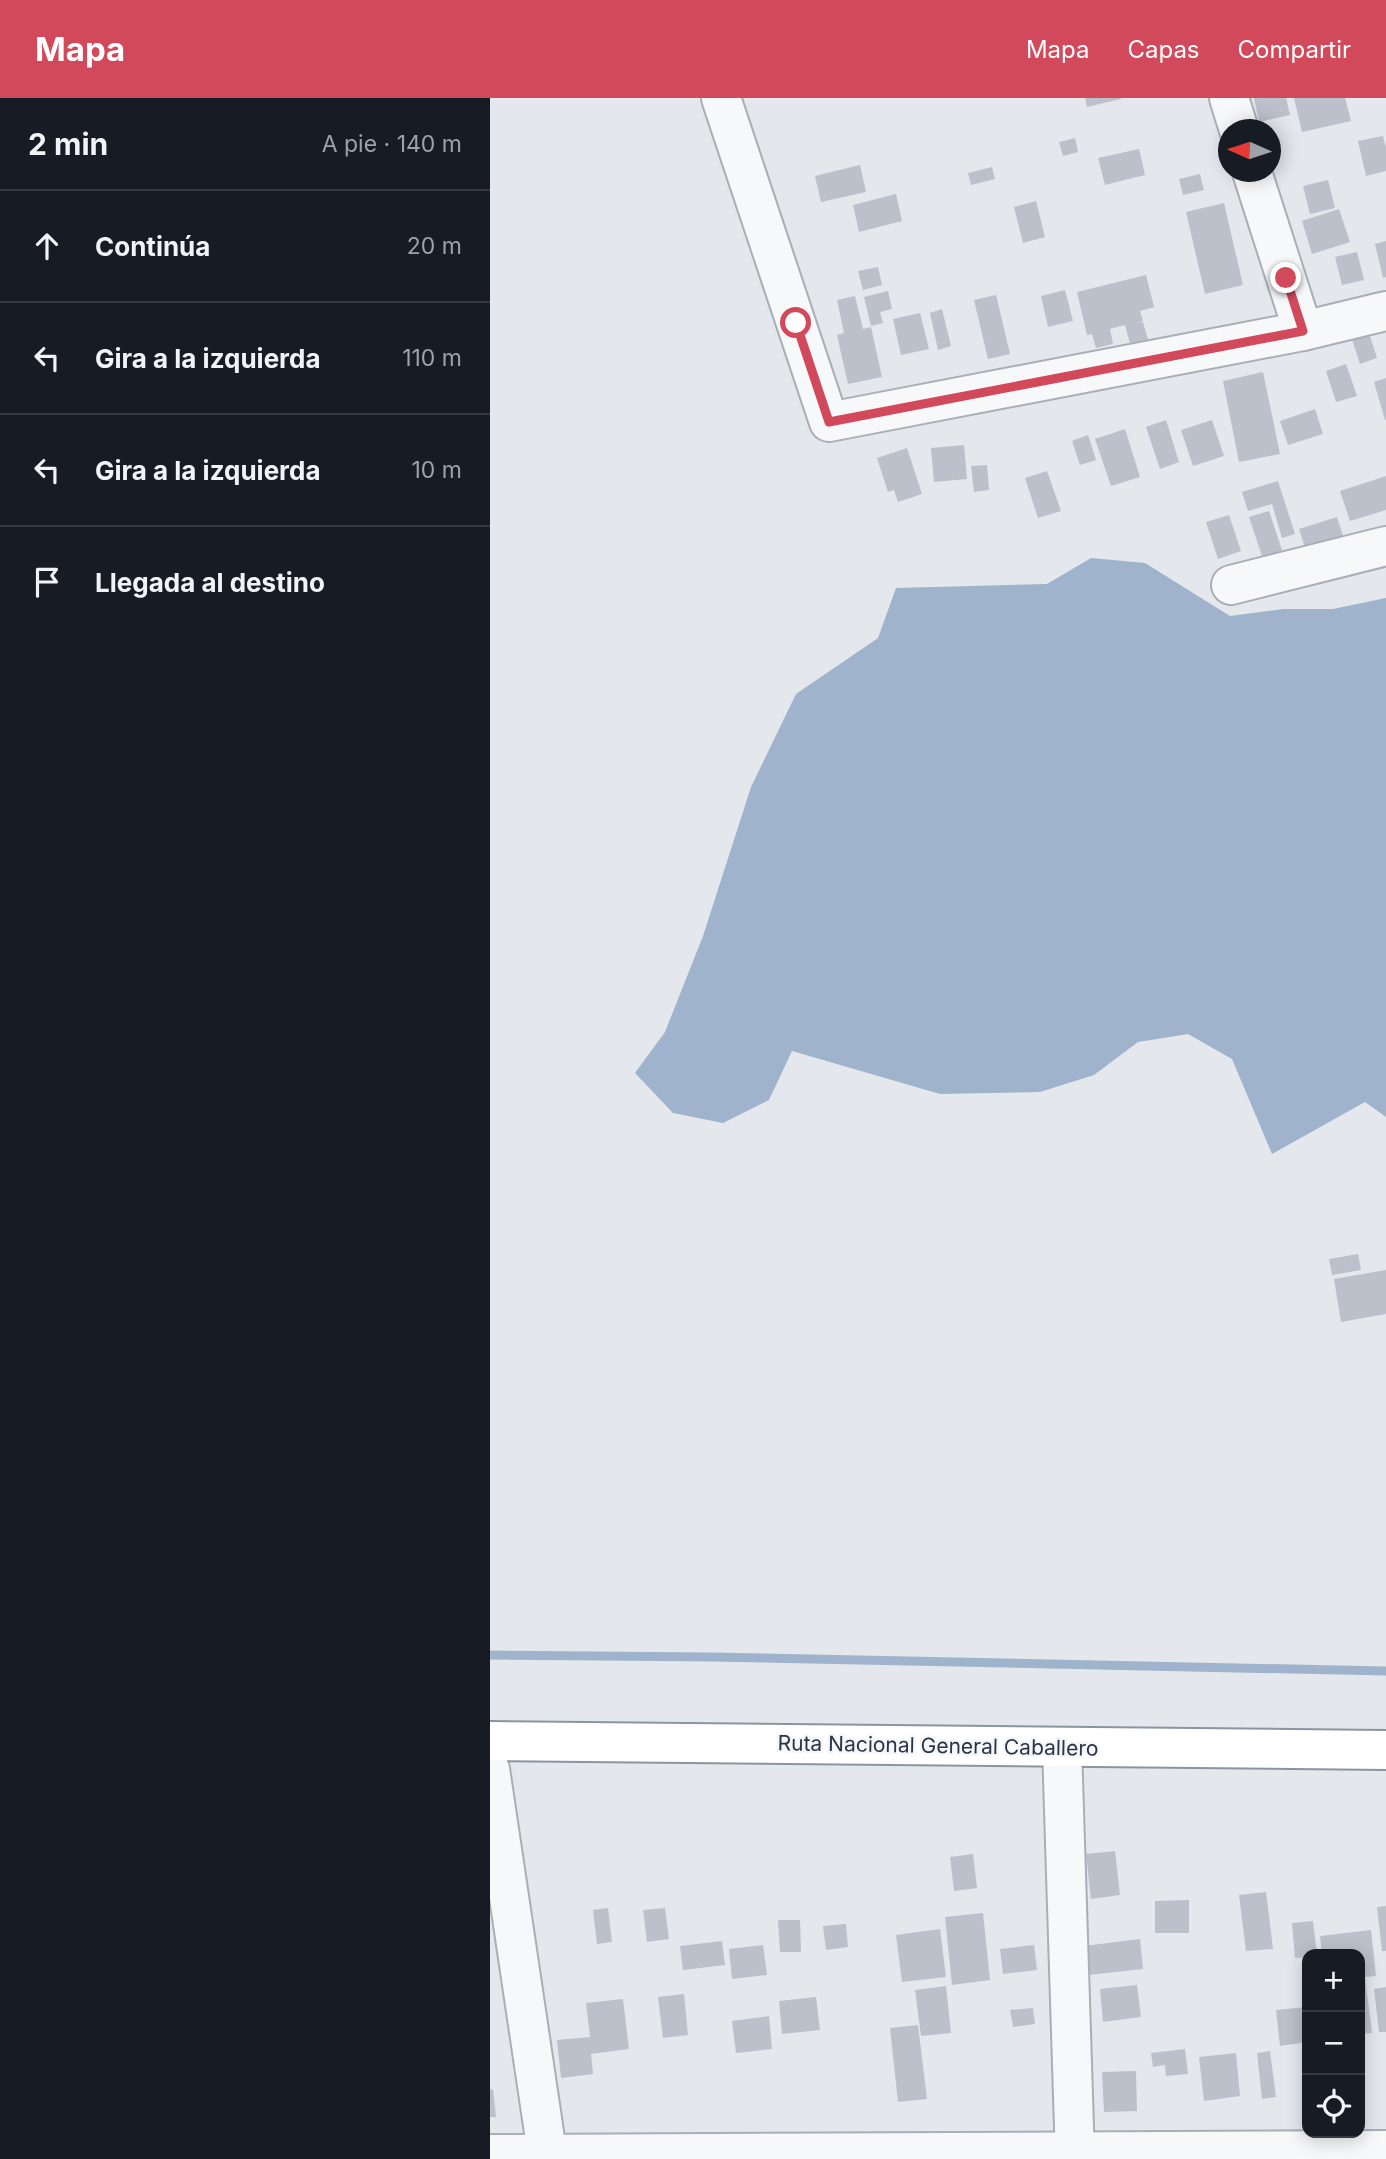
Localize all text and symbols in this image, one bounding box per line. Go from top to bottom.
text: Mapa [35,29,125,69]
text: Mapa [1026,35,1089,64]
text: Capas [1127,35,1200,64]
text: Compartir [1238,35,1351,64]
north arrow [1218,119,1281,182]
text: 2 min [28,126,108,162]
text: A pie · 140 m [322,130,462,158]
icon: ahead [28,227,66,265]
text: Continúa [95,231,210,262]
text: 20 m [407,232,462,260]
route end [1270,262,1301,293]
route start [780,307,811,338]
icon: left [28,339,66,377]
text: Gira a la izquierda [95,343,321,374]
text: 110 m [402,344,462,372]
icon: left [28,451,66,489]
text: Gira a la izquierda [95,455,321,486]
text: 10 m [412,456,462,484]
icon: arrive [28,563,66,601]
text: Llegada al destino [95,567,325,598]
street label: Ruta Nacional General Caballero [777,1730,1099,1761]
map controls [1302,1949,1365,2138]
button: + [1302,1949,1365,2012]
button: − [1302,2012,1365,2075]
button: locate [1302,2075,1365,2138]

